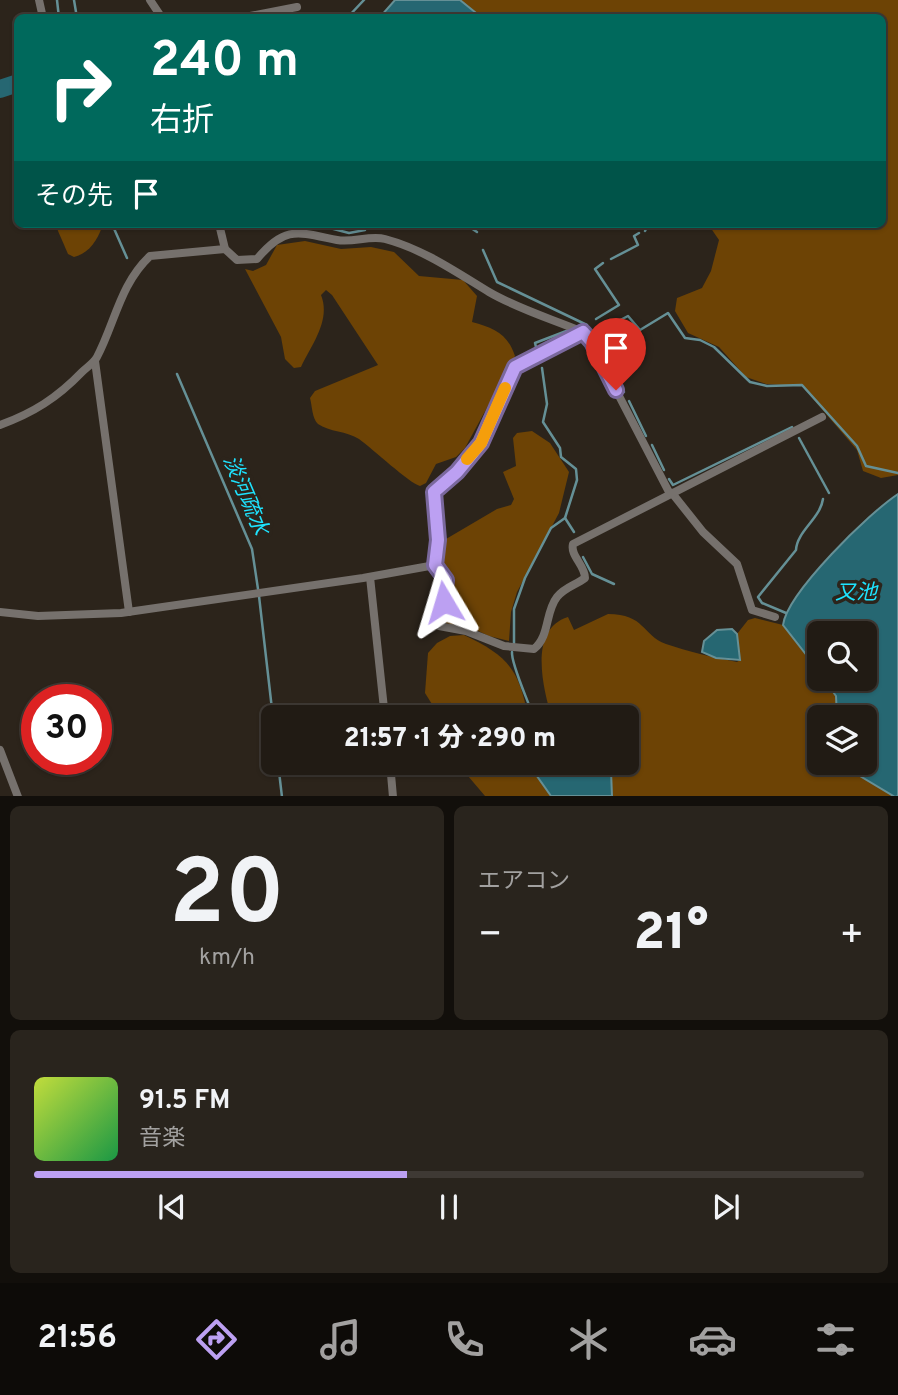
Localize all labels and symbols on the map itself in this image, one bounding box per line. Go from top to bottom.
pin [586,318,646,390]
water label: 淡河疏水 [216,452,274,541]
position arrow [407,565,481,639]
water label: 又池 [835,580,879,607]
speed limit sign: 30 [21,684,112,775]

